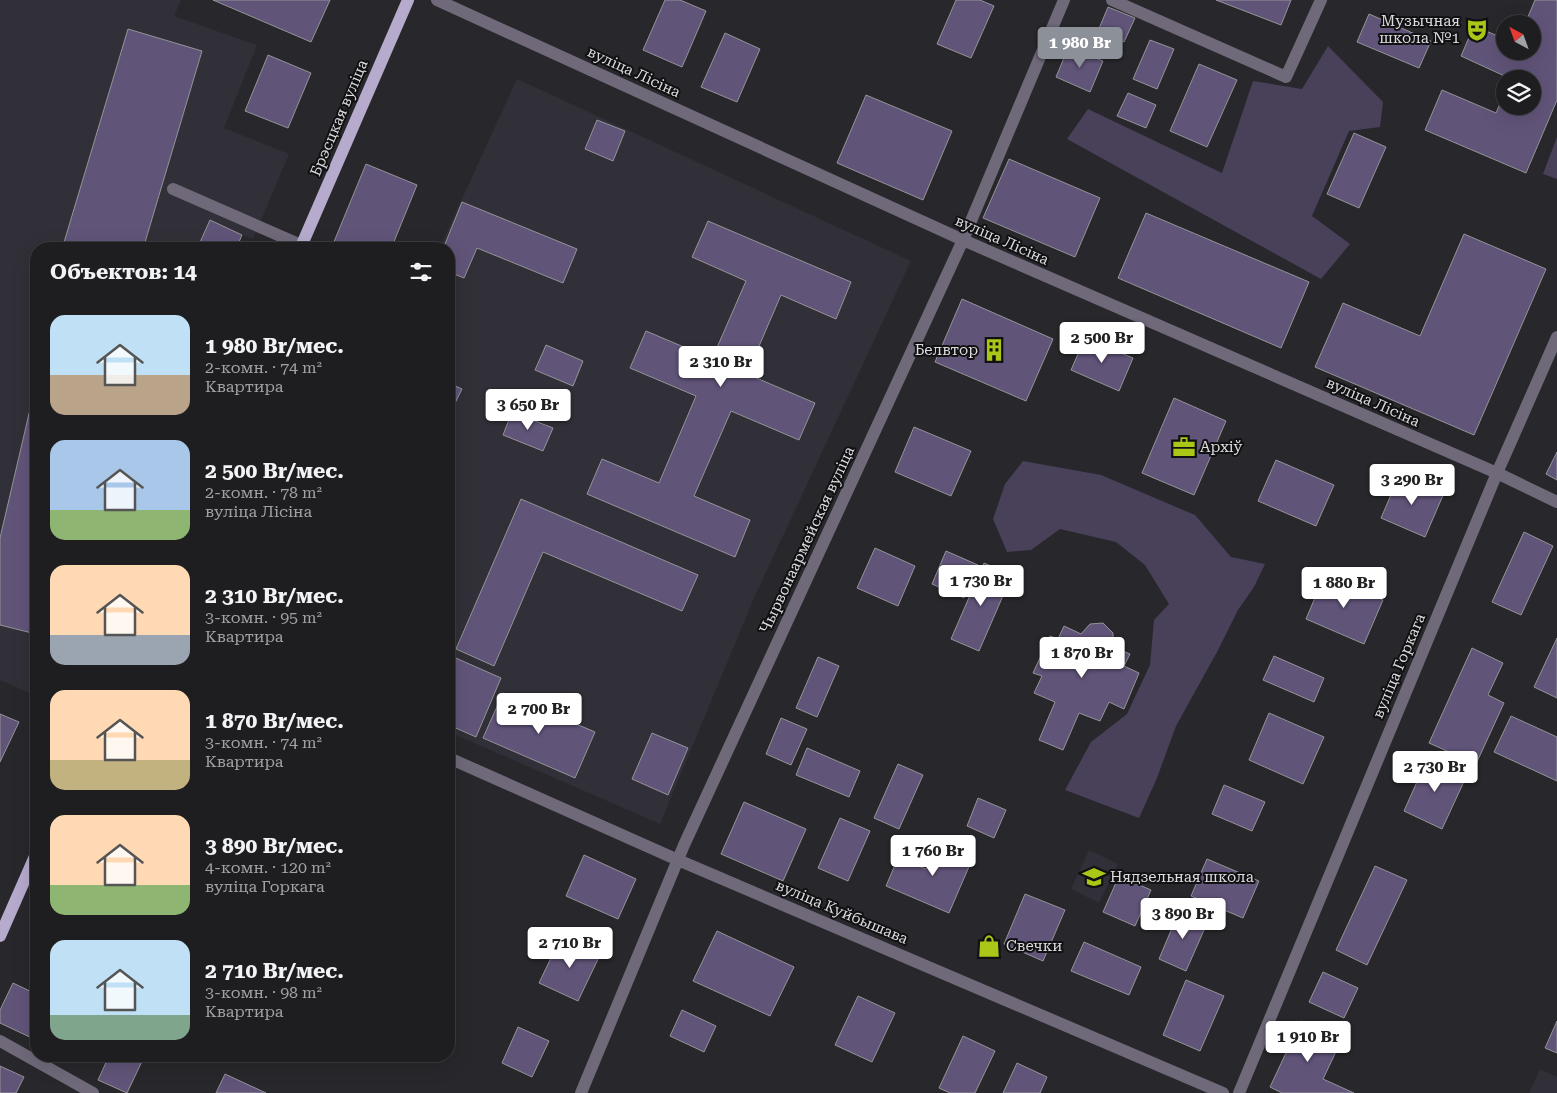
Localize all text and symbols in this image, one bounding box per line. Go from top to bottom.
place label: Музычная школа №1 [1379,12,1460,47]
north arrow [1496,15,1541,60]
map controls [1496,15,1541,115]
theatre icon: Музычная школа №1 [1464,17,1490,43]
pin: 1 980 Br [1028,27,1132,69]
text: 1 980 Br [1049,33,1111,52]
street label: вуліца Лісіна [585,43,683,101]
street label: Брэсцкая вуліца [306,57,372,179]
button: layers [1496,70,1541,115]
street label: вуліца Лісіна [952,211,1052,269]
icon: filters [407,258,435,286]
text: Объектов: 14 [50,260,197,284]
pin: 2 500 Br [1050,322,1154,364]
text: 2 500 Br [1071,328,1133,347]
text: 1 980 Br/мес. [205,334,344,358]
icon: home [90,335,150,395]
building icon: Белвтор [981,337,1007,363]
place label: Белвтор [915,341,978,359]
pin: 2 310 Br [669,346,773,388]
text: 2 310 Br [690,352,752,371]
text: 2-комн. · 74 m² [205,358,322,377]
street label: вуліца Лісіна [1323,373,1423,431]
text: Квартира [205,377,283,396]
pin: 3 650 Br [476,388,580,431]
text: 3 650 Br [497,395,559,414]
office icon: Архіў [1171,434,1197,460]
place label: Архіў [1200,438,1243,456]
street label: Чырвонаармейская вуліца [756,443,858,637]
text: 2 500 Br/мес. [205,459,344,483]
icon: home [90,460,150,520]
pin: 3 290 Br [1360,464,1464,506]
text: 3 290 Br [1381,470,1443,489]
text: 2-комн. · 78 m² [205,483,322,502]
text: вуліца Лісіна [205,502,312,521]
pin: 1 730 Br [929,564,1033,607]
pin: 1 880 Br [1292,566,1396,609]
text: 1 730 Br [950,571,1012,590]
text: 1 880 Br [1313,573,1375,592]
text: 2 310 Br/мес. [205,584,344,608]
icon: home [90,585,150,645]
text: 3-комн. · 95 m² [205,608,322,627]
street label: вуліца Горкага [1369,611,1429,721]
text: Квартира [205,627,283,646]
pin: 1 870 Br [1030,636,1134,679]
text: 1 870 Br [1051,643,1113,662]
pin: 2 700 Br [487,692,591,735]
text: 2 700 Br [508,699,570,718]
text: 1 870 Br/мес. [205,709,344,733]
icon: home [90,710,150,770]
text: 3-комн. · 74 m² [205,733,322,752]
pin: 2 730 Br [1383,750,1487,793]
text: Квартира [205,752,283,771]
text: 2 730 Br [1404,757,1466,776]
text: 3 890 Br/мес. [205,834,344,858]
pin: 1 760 Br [881,834,985,877]
icon: home [90,835,150,895]
text: 1 760 Br [902,841,964,860]
text: 4-комн. · 120 m² [205,858,331,877]
school or university icon: Нядзельная школа [1081,864,1107,890]
place label: Нядзельная школа [1110,868,1254,886]
street label: вуліца Куйбышава [773,876,911,948]
text: вуліца Горкага [205,877,325,896]
pin: 3 890 Br [1131,898,1235,940]
text: 3 890 Br [1152,904,1214,923]
pin: 2 710 Br [518,926,622,969]
text: 2 710 Br [539,933,601,952]
shop icon: Свечки [976,933,1002,959]
place label: Свечки [1006,937,1062,955]
text: 2 710 Br/мес. [205,959,344,983]
icon: home [90,960,150,1020]
text: 3-комн. · 98 m² [205,983,322,1002]
text: Квартира [205,1002,283,1021]
pin: 1 910 Br [1256,1020,1360,1063]
text: 1 910 Br [1277,1027,1339,1046]

